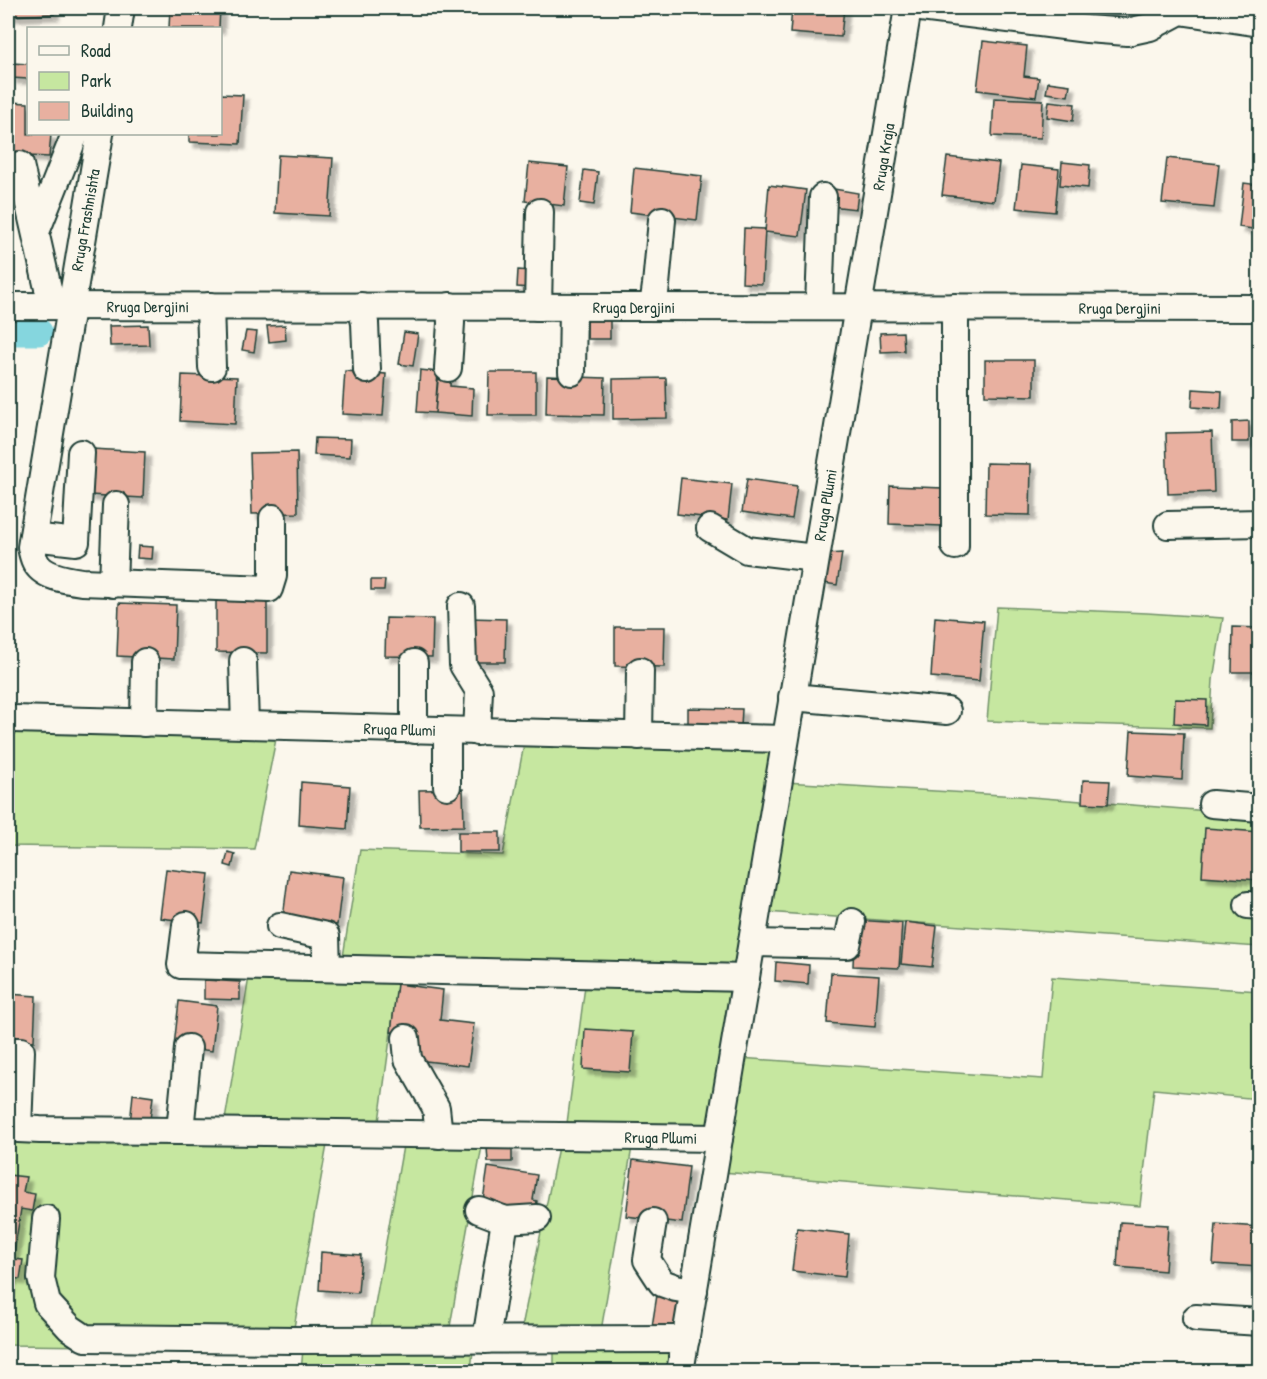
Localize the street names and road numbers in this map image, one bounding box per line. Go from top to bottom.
street label: Rruga Kraja [867,122,900,192]
street label: Rruga Frashnishta [65,167,105,273]
street label: Rruga Dergjini [107,295,189,317]
street label: Rruga Dergjini [593,296,675,318]
street label: Rruga Dergjini [1079,297,1161,319]
street label: Rruga Pllumi [808,467,842,543]
street label: Rruga Pllumi [363,717,436,741]
street label: Rruga Pllumi [625,1126,697,1149]

